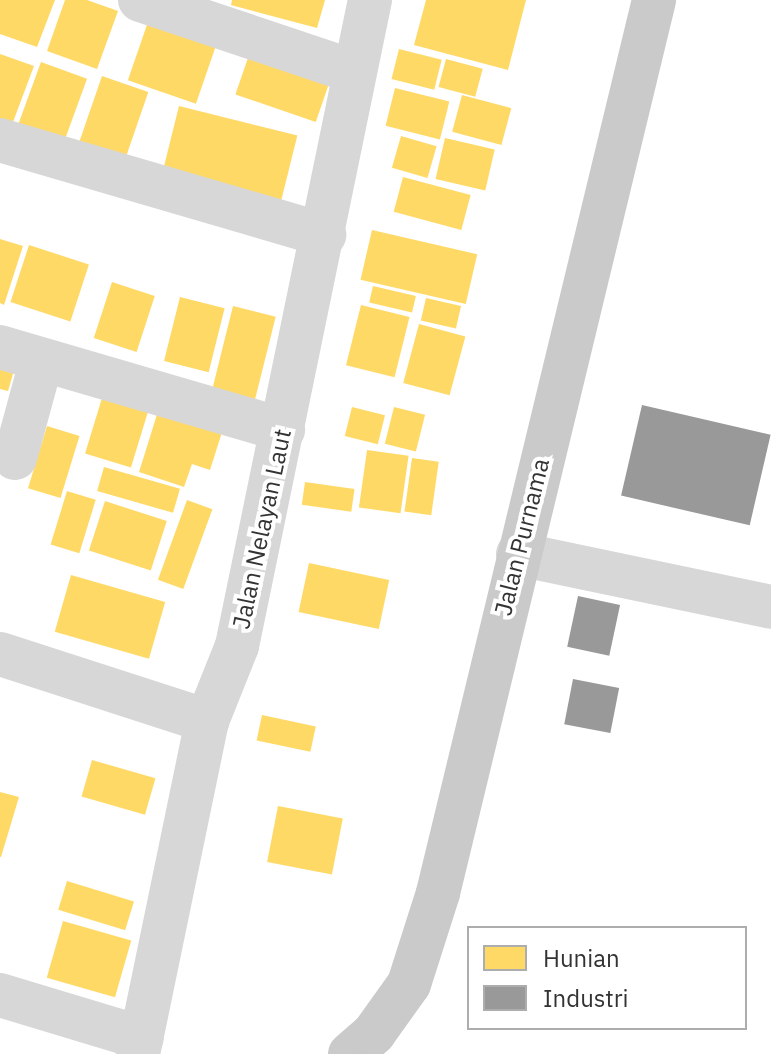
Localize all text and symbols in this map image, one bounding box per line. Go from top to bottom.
street label: Jalan Nelayan Laut [227,426,297,632]
street label: Jalan Purnama [489,455,555,619]
legend [467,926,747,1030]
text: Hunian [543,942,620,974]
text: Industri [543,982,629,1014]

